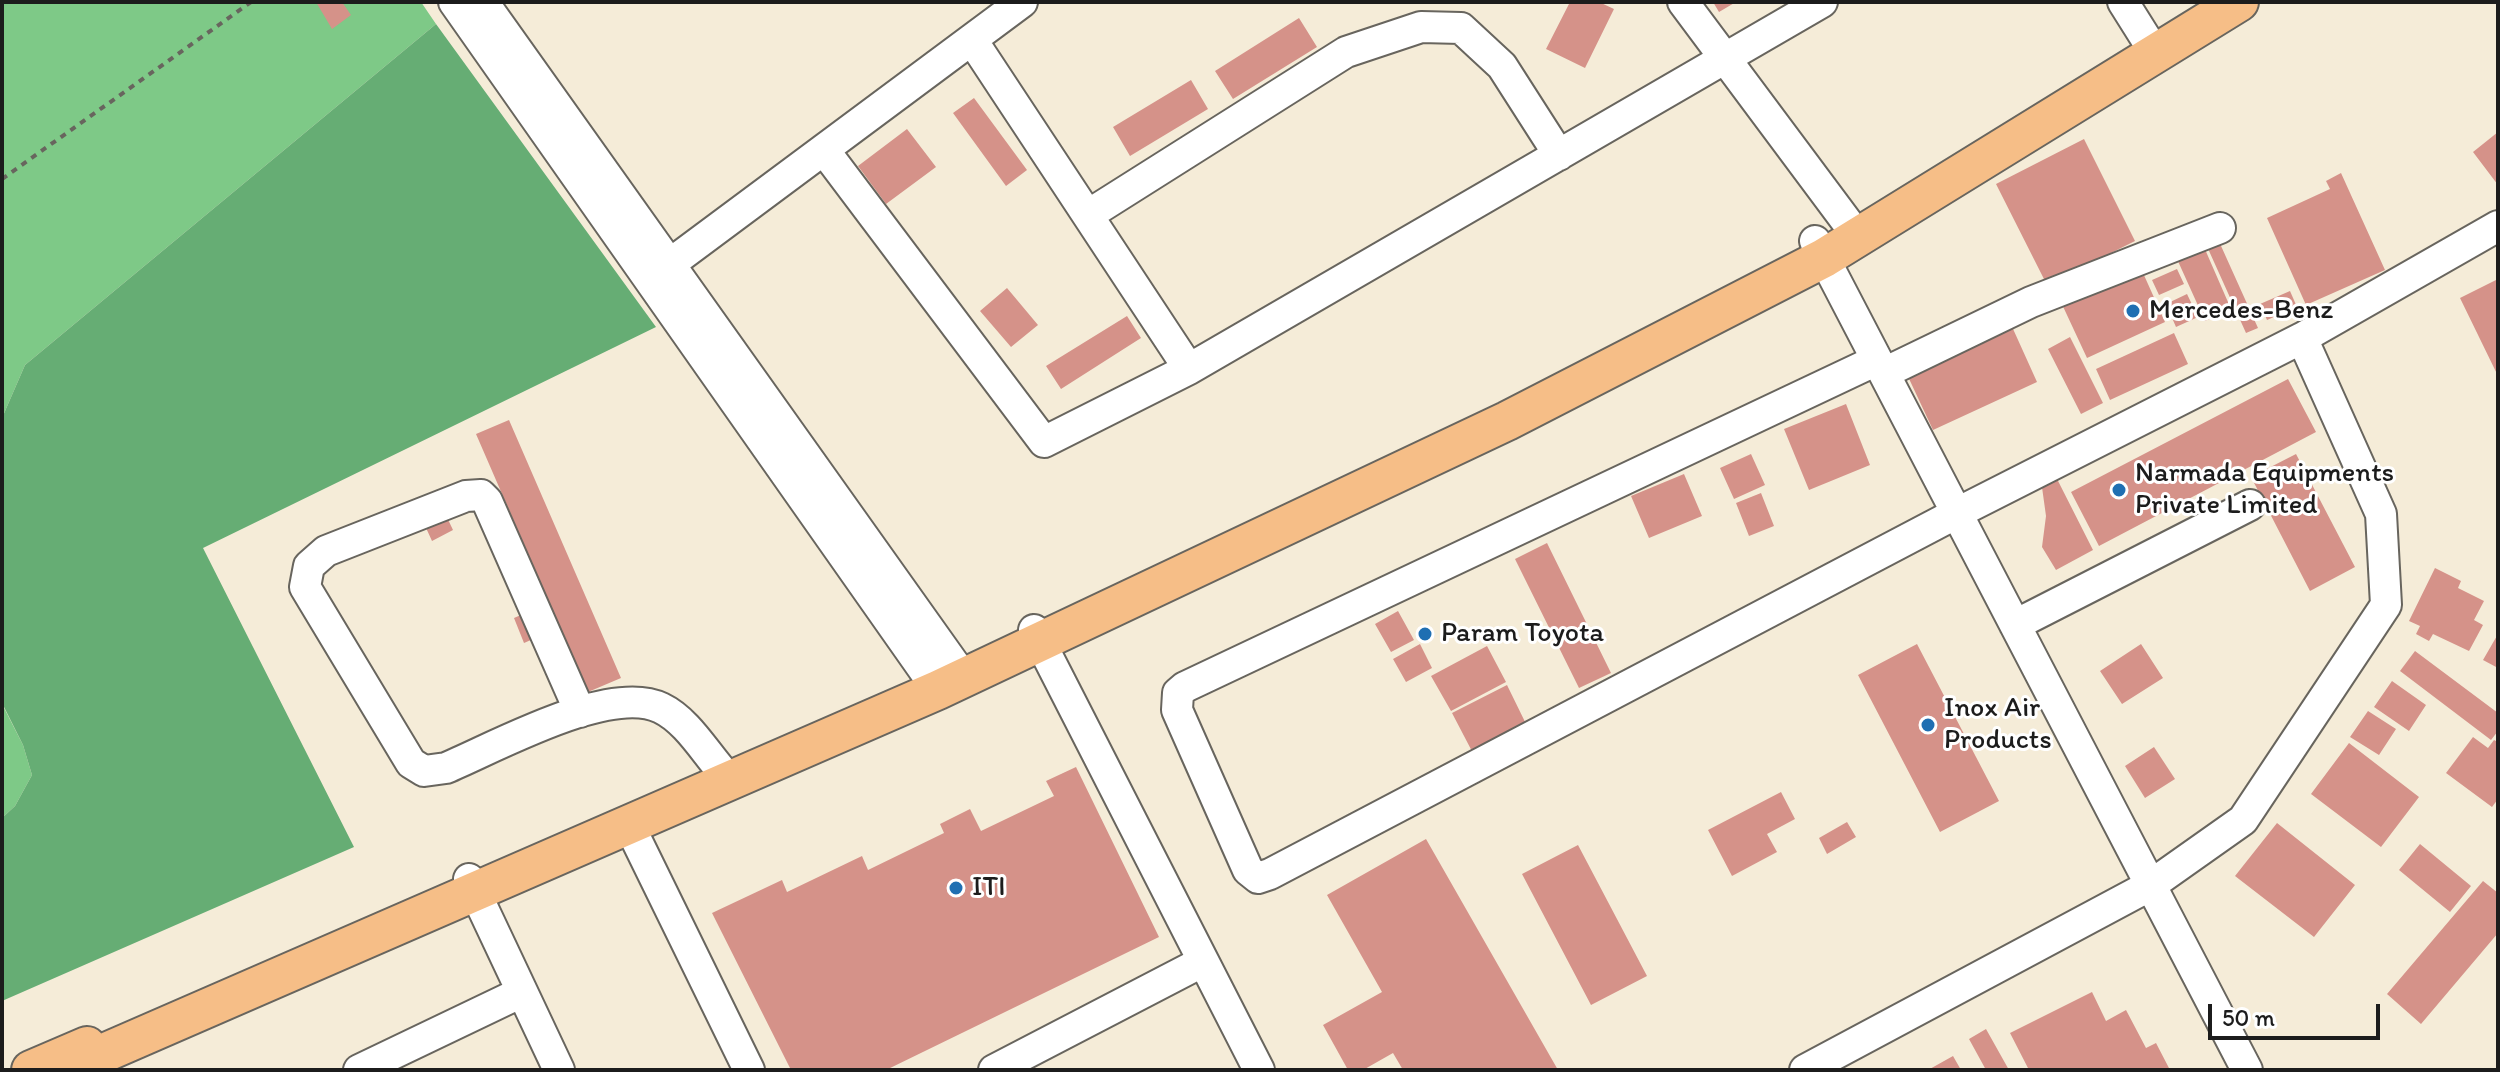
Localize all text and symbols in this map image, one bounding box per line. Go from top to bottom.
place label: Mercedes-Benz [2149,294,2333,328]
marker: Mercedes-Benz [2124,302,2142,320]
place label: Narmada Equipments Private Limited [2135,457,2394,523]
marker: Narmada Equipments Private Limited [2110,481,2128,499]
place label: Param Toyota [1441,617,1604,651]
marker: Param Toyota [1416,625,1434,643]
place label: Inox Air Products [1944,692,2052,758]
marker: Inox Air Products [1919,716,1937,734]
place label: ITI [972,871,1005,905]
marker: ITI [947,879,965,897]
scale bar [2212,988,2384,1038]
text: 50 m [2222,1003,2275,1032]

